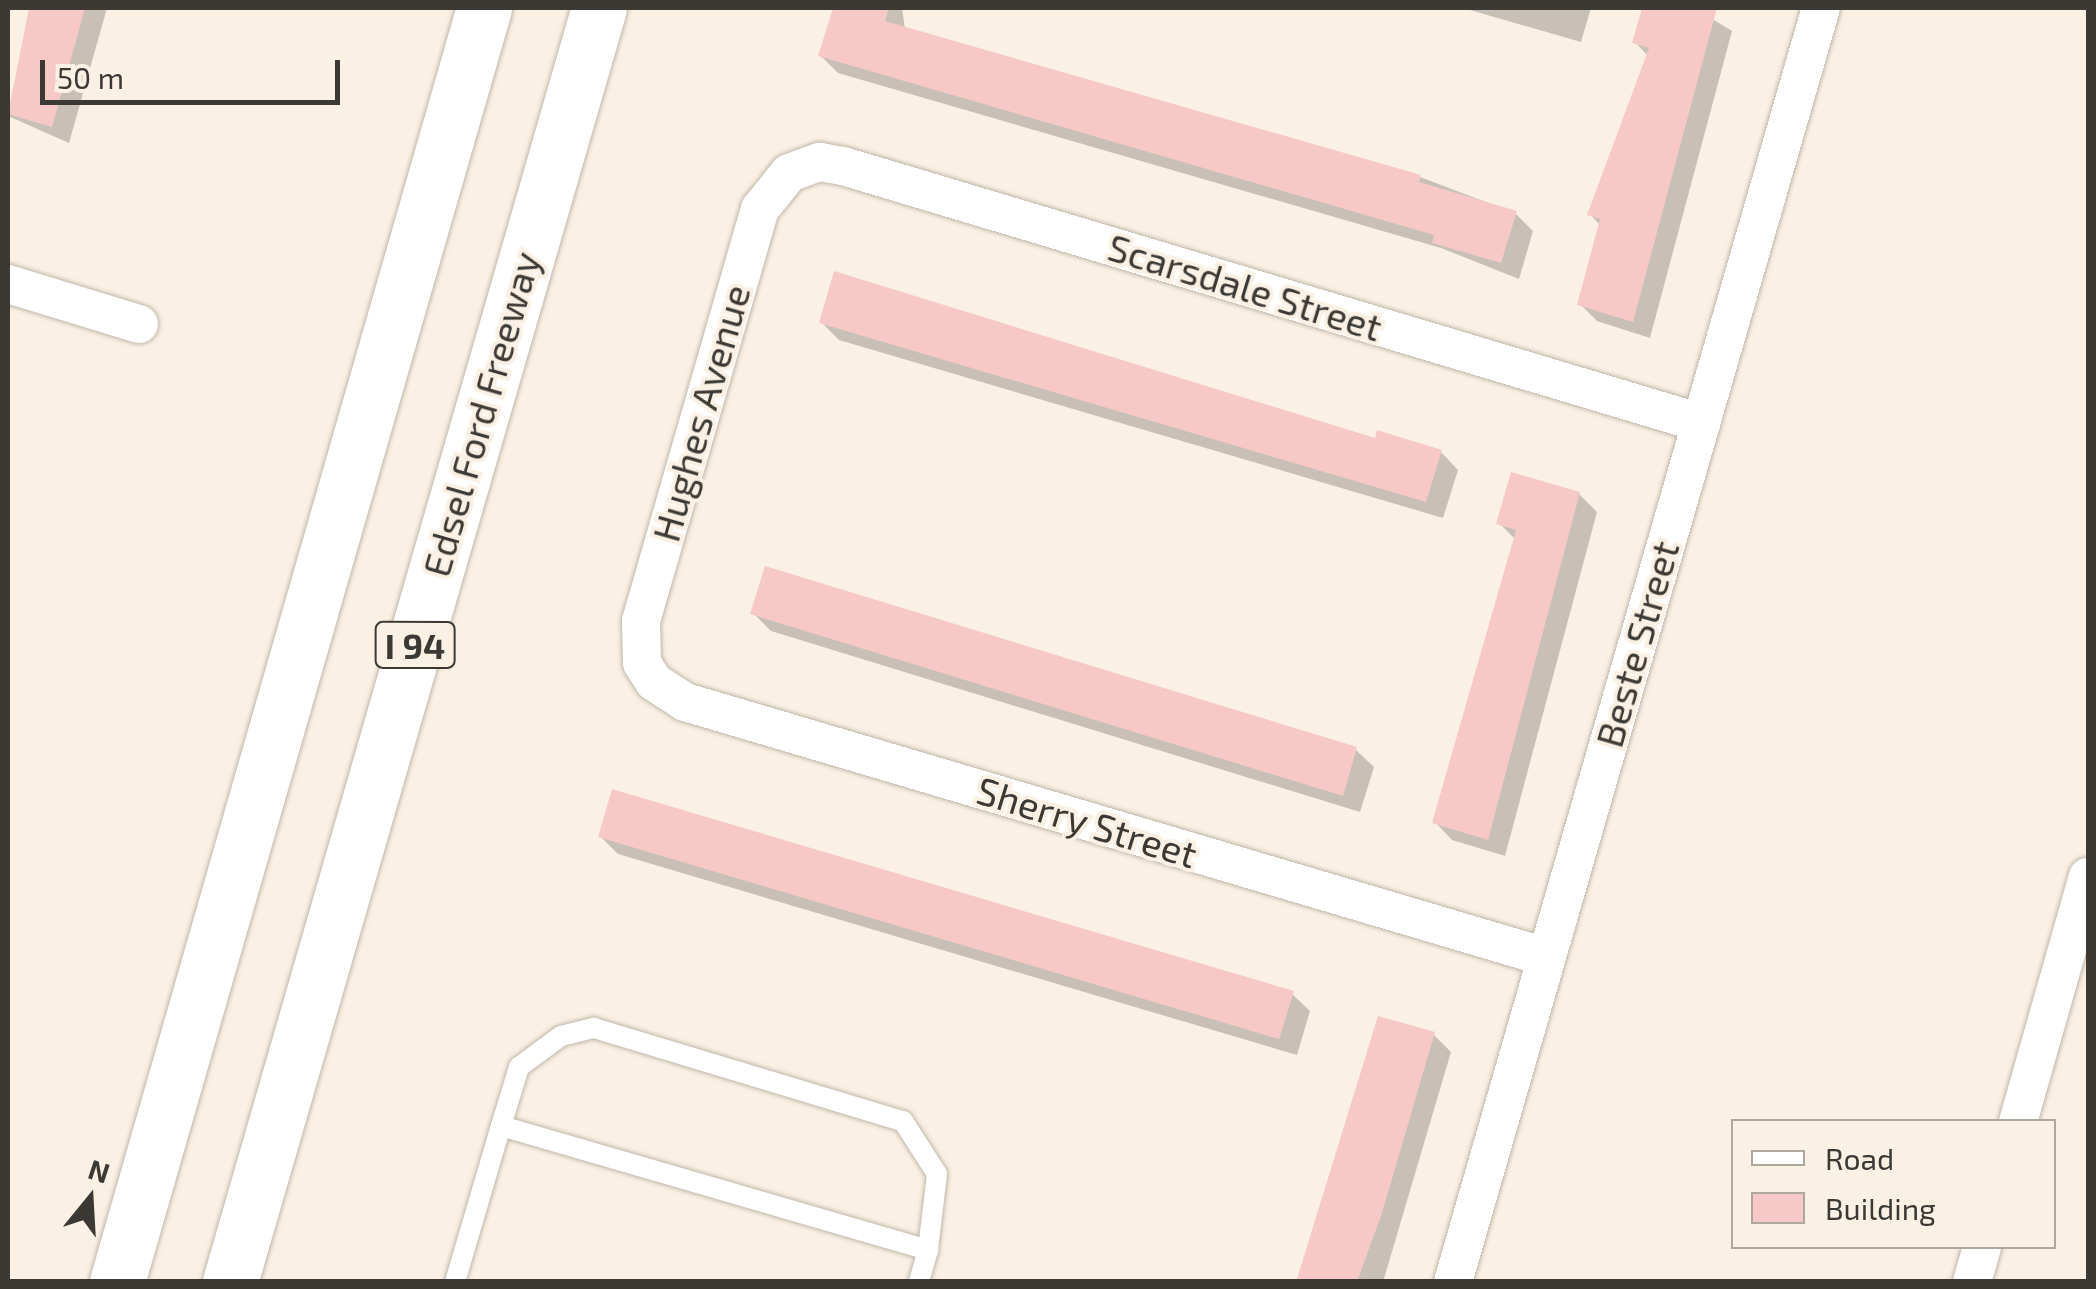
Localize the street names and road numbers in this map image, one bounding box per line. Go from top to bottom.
street label: Scarsdale Street [1103,224,1387,350]
street label: Edsel Ford Freeway [413,246,549,582]
street label: Hughes Avenue [642,279,760,547]
street label: Beste Street [1586,536,1688,752]
road number: I 94 [372,615,458,675]
street label: Sherry Street [971,767,1203,877]

